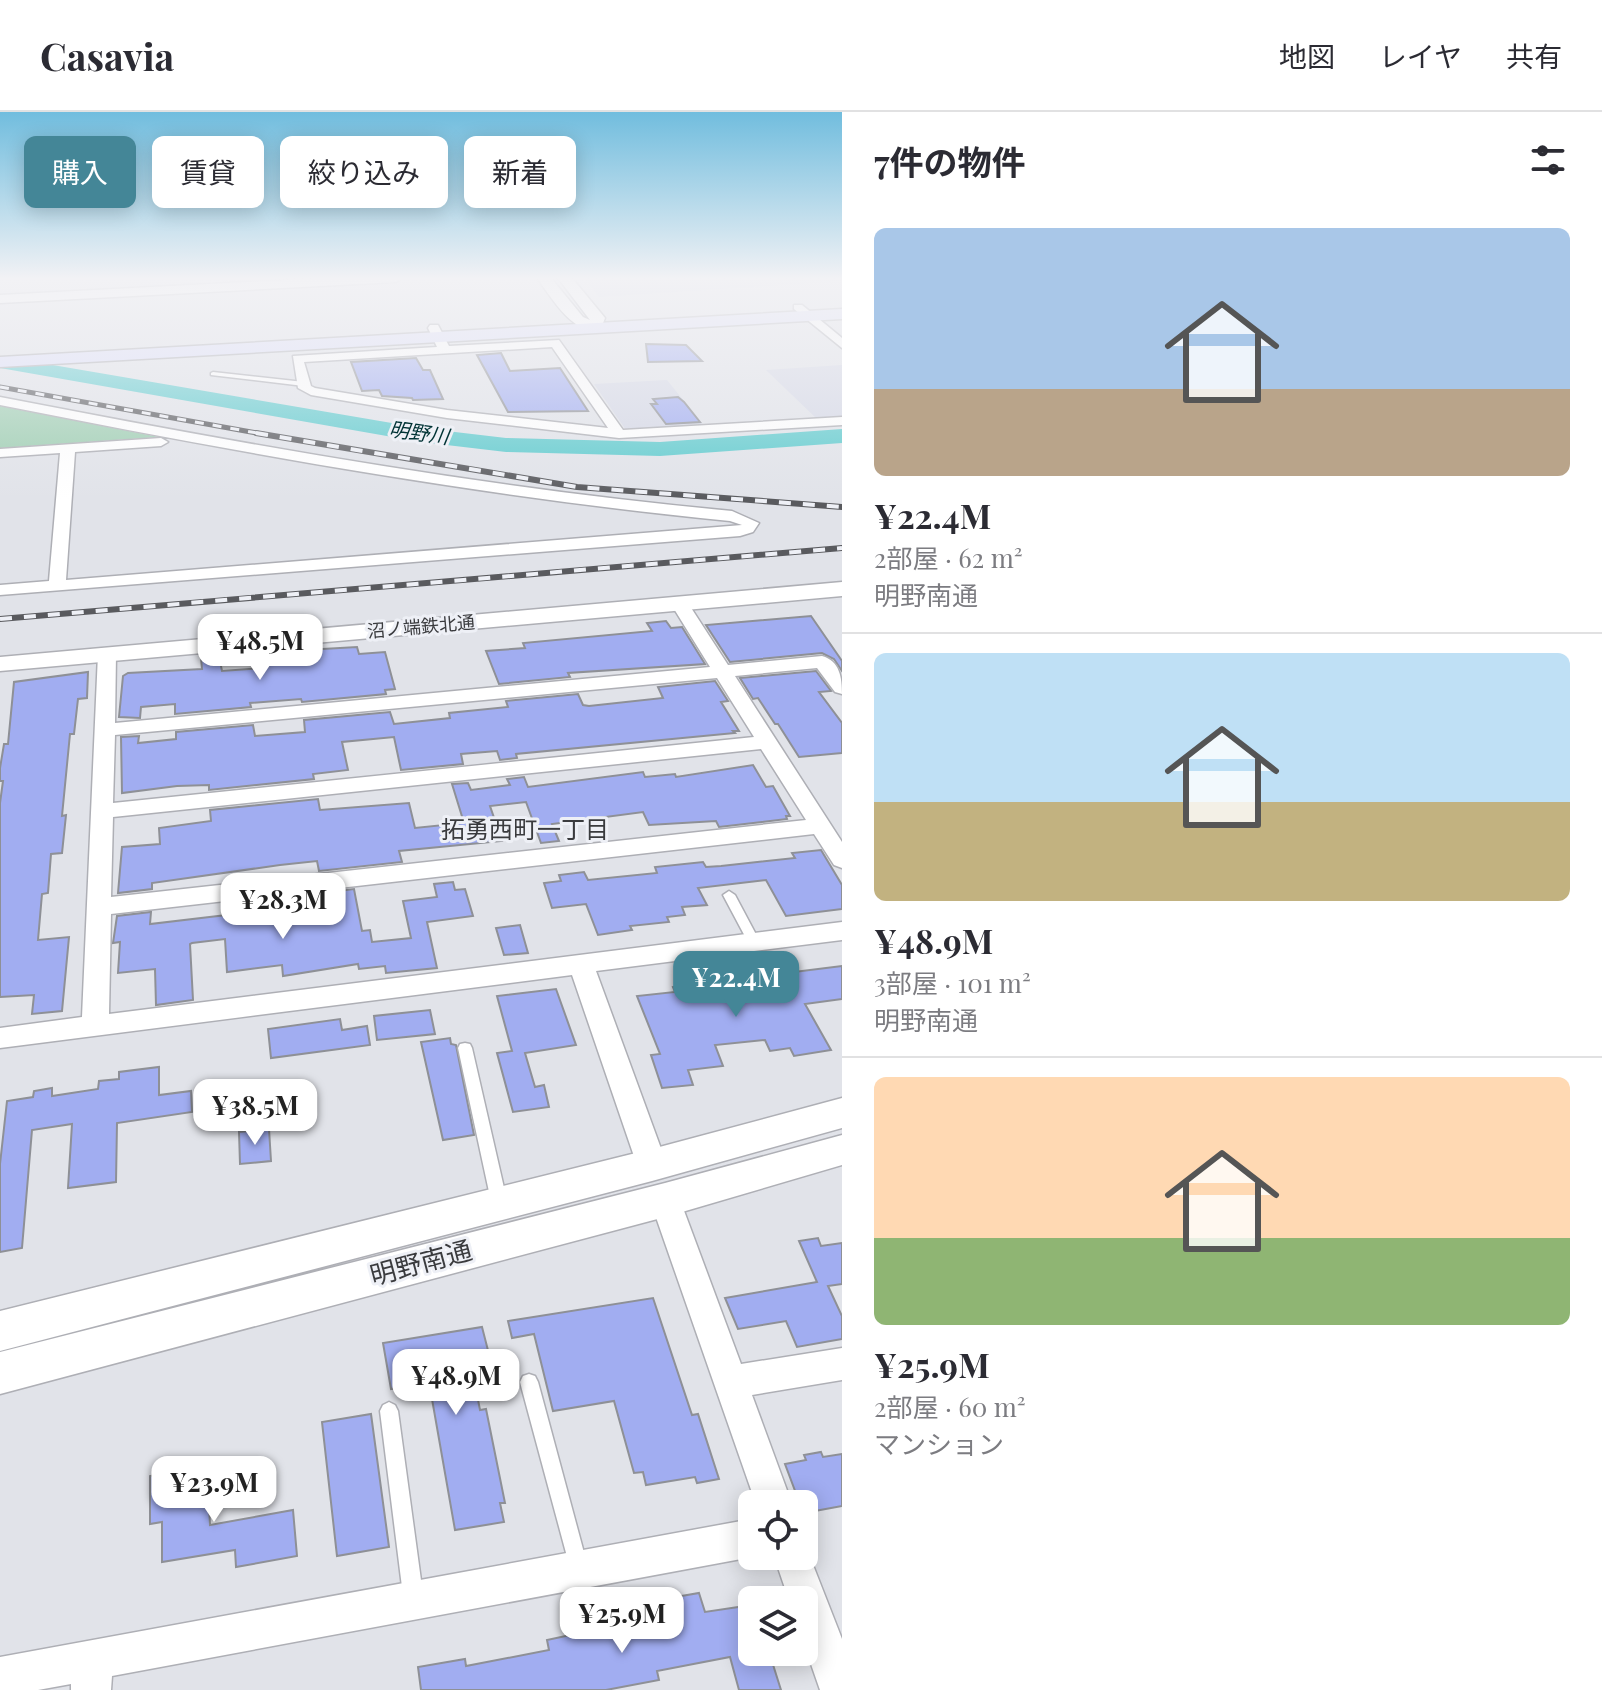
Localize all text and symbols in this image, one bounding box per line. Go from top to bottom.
text: Casavia [40,30,174,81]
text: 地図 [1279,37,1335,74]
text: レイヤ [1379,37,1462,74]
text: 共有 [1506,37,1562,74]
chip: 購入 [24,136,136,208]
chip: 賃貸 [152,136,264,208]
chip: 絞り込み [280,136,448,208]
chip: 新着 [464,136,576,208]
text: 7件の物件 [874,138,1025,184]
icon: filters [1526,138,1570,182]
icon: home [1150,280,1294,424]
water label: 明野川 [388,414,453,449]
text: ¥22.4M [874,492,991,538]
text: 2部屋 · 62 m² [874,540,1023,575]
text: 明野南通 [874,577,978,612]
street label: 沼ノ端鉄北通 [366,609,476,643]
pin: ¥48.5M [195,614,325,682]
text: ¥48.5M [216,622,304,657]
icon: home [1150,705,1294,849]
district label: 拓勇西町一丁目 [441,812,609,844]
pin: ¥28.3M [218,873,348,941]
text: ¥28.3M [239,881,327,916]
text: ¥48.9M [874,917,993,963]
pin: ¥22.4M [671,951,801,1019]
text: ¥22.4M [691,959,781,994]
text: 3部屋 · 101 m² [874,965,1031,1000]
text: 明野南通 [874,1002,978,1037]
pin: ¥38.5M [190,1079,320,1147]
text: ¥38.5M [211,1087,299,1122]
icon: home [1150,1129,1294,1273]
street label: 明野南通 [366,1231,475,1292]
text: ¥25.9M [874,1341,990,1387]
pin: ¥48.9M [391,1349,521,1417]
text: ¥48.9M [410,1357,502,1392]
text: 2部屋 · 60 m² [874,1389,1026,1424]
text: マンション [874,1426,1004,1461]
pin: ¥23.9M [149,1456,279,1524]
text: ¥23.9M [169,1464,259,1499]
map controls [738,1490,818,1666]
button: locate [738,1490,818,1570]
button: layers [738,1586,818,1666]
pin: ¥25.9M [557,1587,687,1655]
text: ¥25.9M [578,1595,666,1630]

